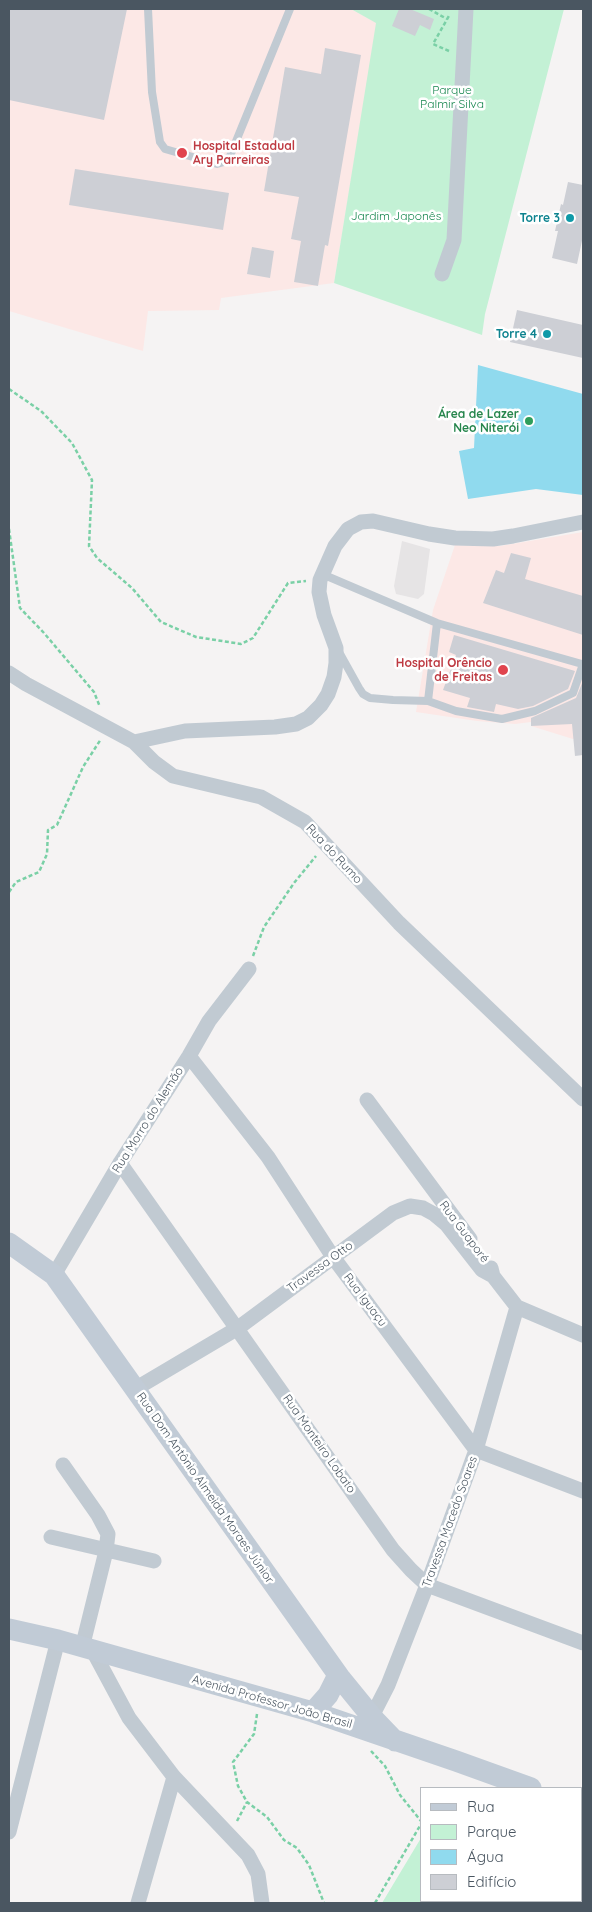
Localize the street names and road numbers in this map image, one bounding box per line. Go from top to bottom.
street label: Rua do Rumo [303,821,365,887]
street label: Rua Morro do Alemão [109,1064,187,1176]
street label: Rua Guaporé [436,1198,492,1266]
street label: Travessa Otto [284,1238,356,1296]
street label: Rua Iguaçu [340,1271,390,1329]
street label: Rua Dom Antônio Almeida Moraes Júnior [133,1390,277,1586]
street label: Rua Monteiro Lobato [280,1392,358,1496]
street label: Travessa Macedo Soares [419,1454,481,1590]
street label: Avenida Professor João Brasil [190,1672,354,1732]

